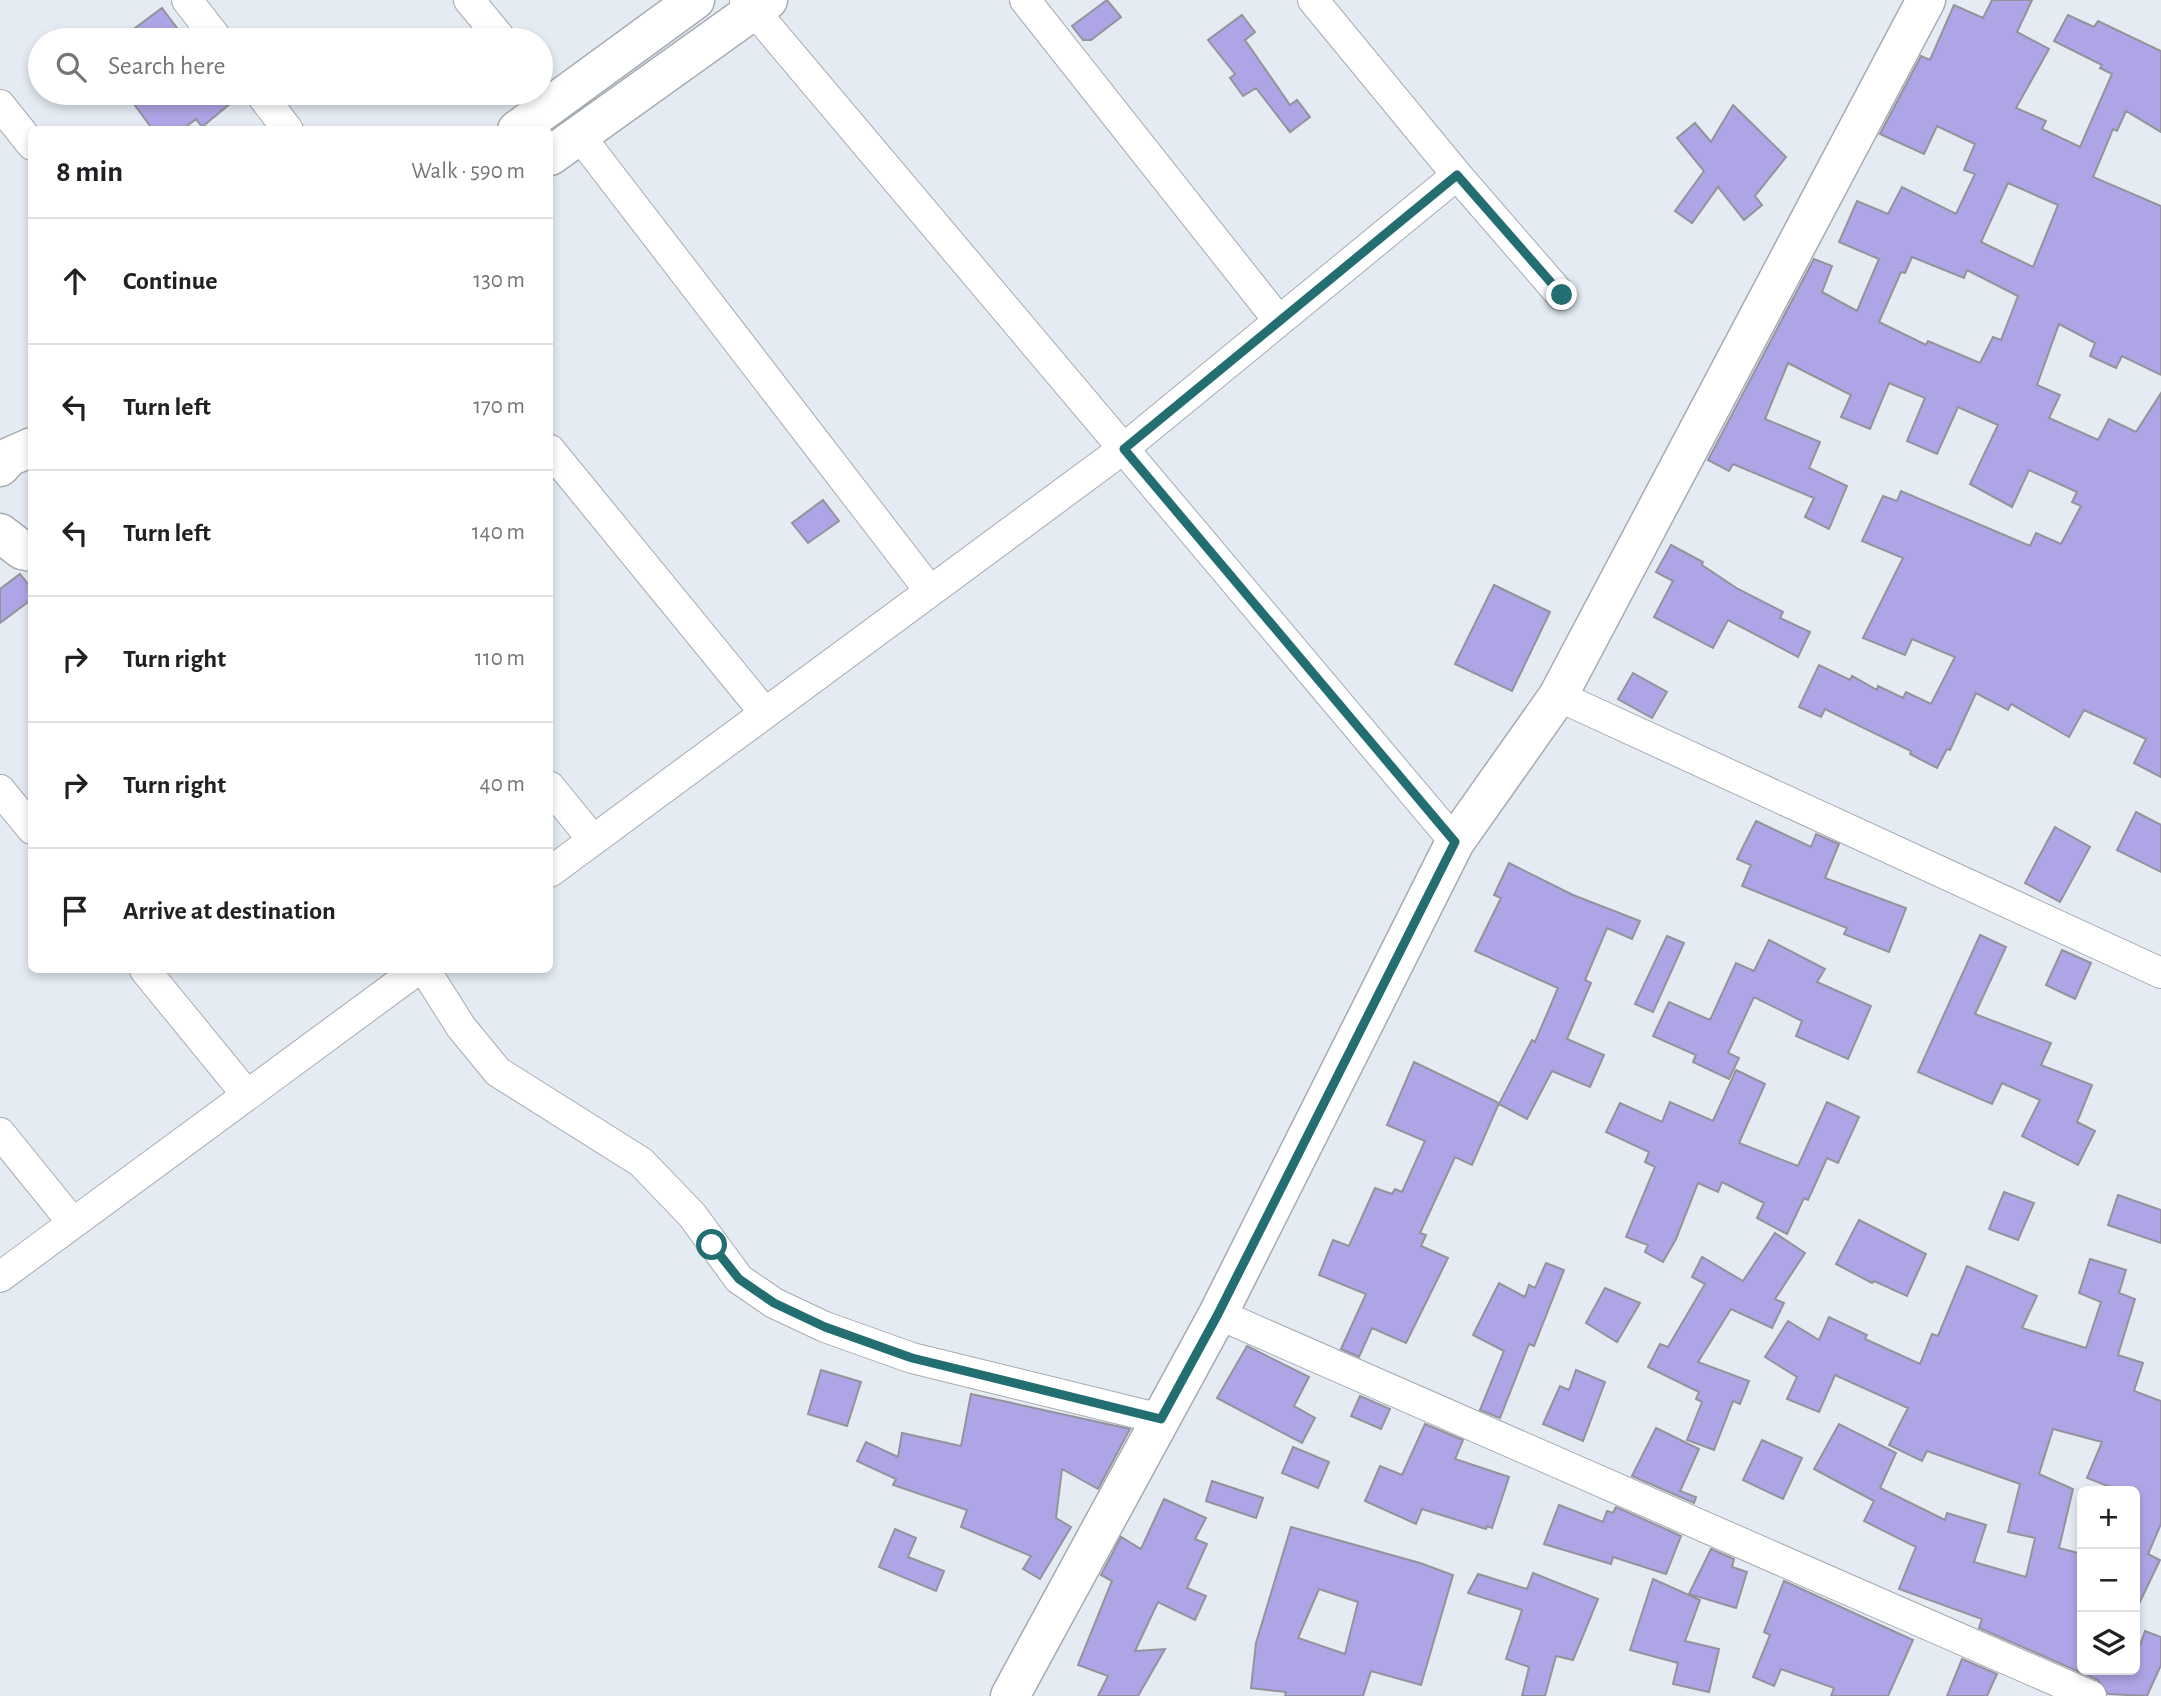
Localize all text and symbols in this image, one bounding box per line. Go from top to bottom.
search box [28,28,553,105]
icon: search [52,48,90,86]
text: Search here [108,53,226,79]
text: 8 min [56,157,123,187]
text: Walk · 590 m [411,160,525,183]
icon: ahead [56,262,94,300]
text: Continue [123,268,218,294]
text: 130 m [473,269,525,292]
route end [1546,279,1577,310]
icon: left [56,388,94,426]
text: Turn left [123,394,211,420]
text: 170 m [473,395,525,418]
icon: left [56,514,94,552]
text: Turn left [123,520,211,546]
text: 140 m [472,521,525,544]
icon: right [56,640,94,678]
text: Turn right [123,646,226,672]
text: 110 m [475,647,525,670]
icon: right [56,766,94,804]
text: Turn right [123,772,226,798]
text: 40 m [480,773,525,796]
icon: arrive [56,892,94,930]
text: Arrive at destination [123,898,336,924]
route start [696,1229,727,1260]
map controls [2077,1486,2140,1675]
button: + [2077,1486,2140,1549]
button: − [2077,1549,2140,1612]
button: layers [2077,1612,2140,1675]

